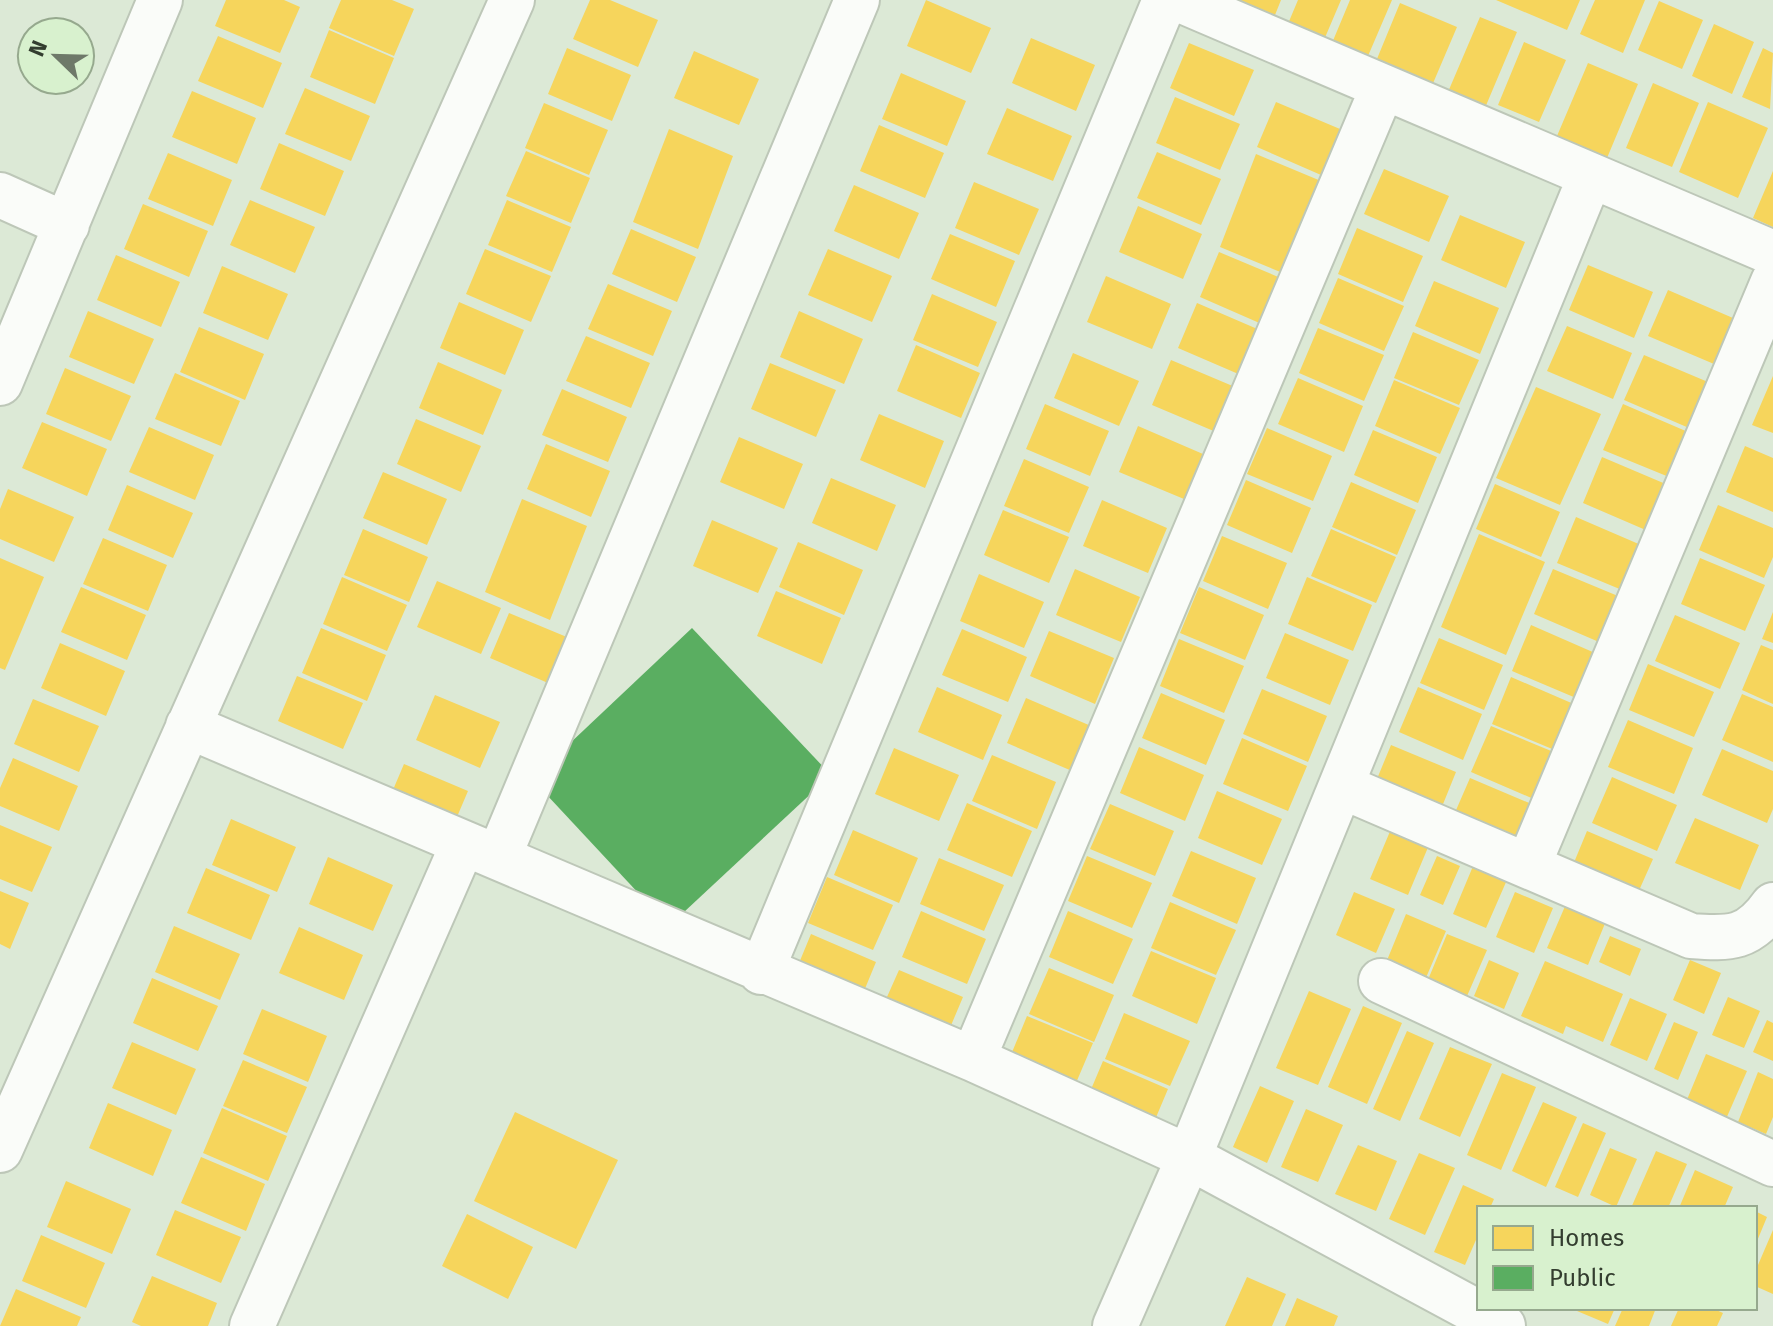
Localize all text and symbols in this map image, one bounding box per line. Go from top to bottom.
north arrow [16,16,96,96]
text: N [23,36,53,60]
legend [1477,1206,1757,1310]
text: Homes [1549,1224,1624,1252]
text: Public [1549,1264,1616,1292]

